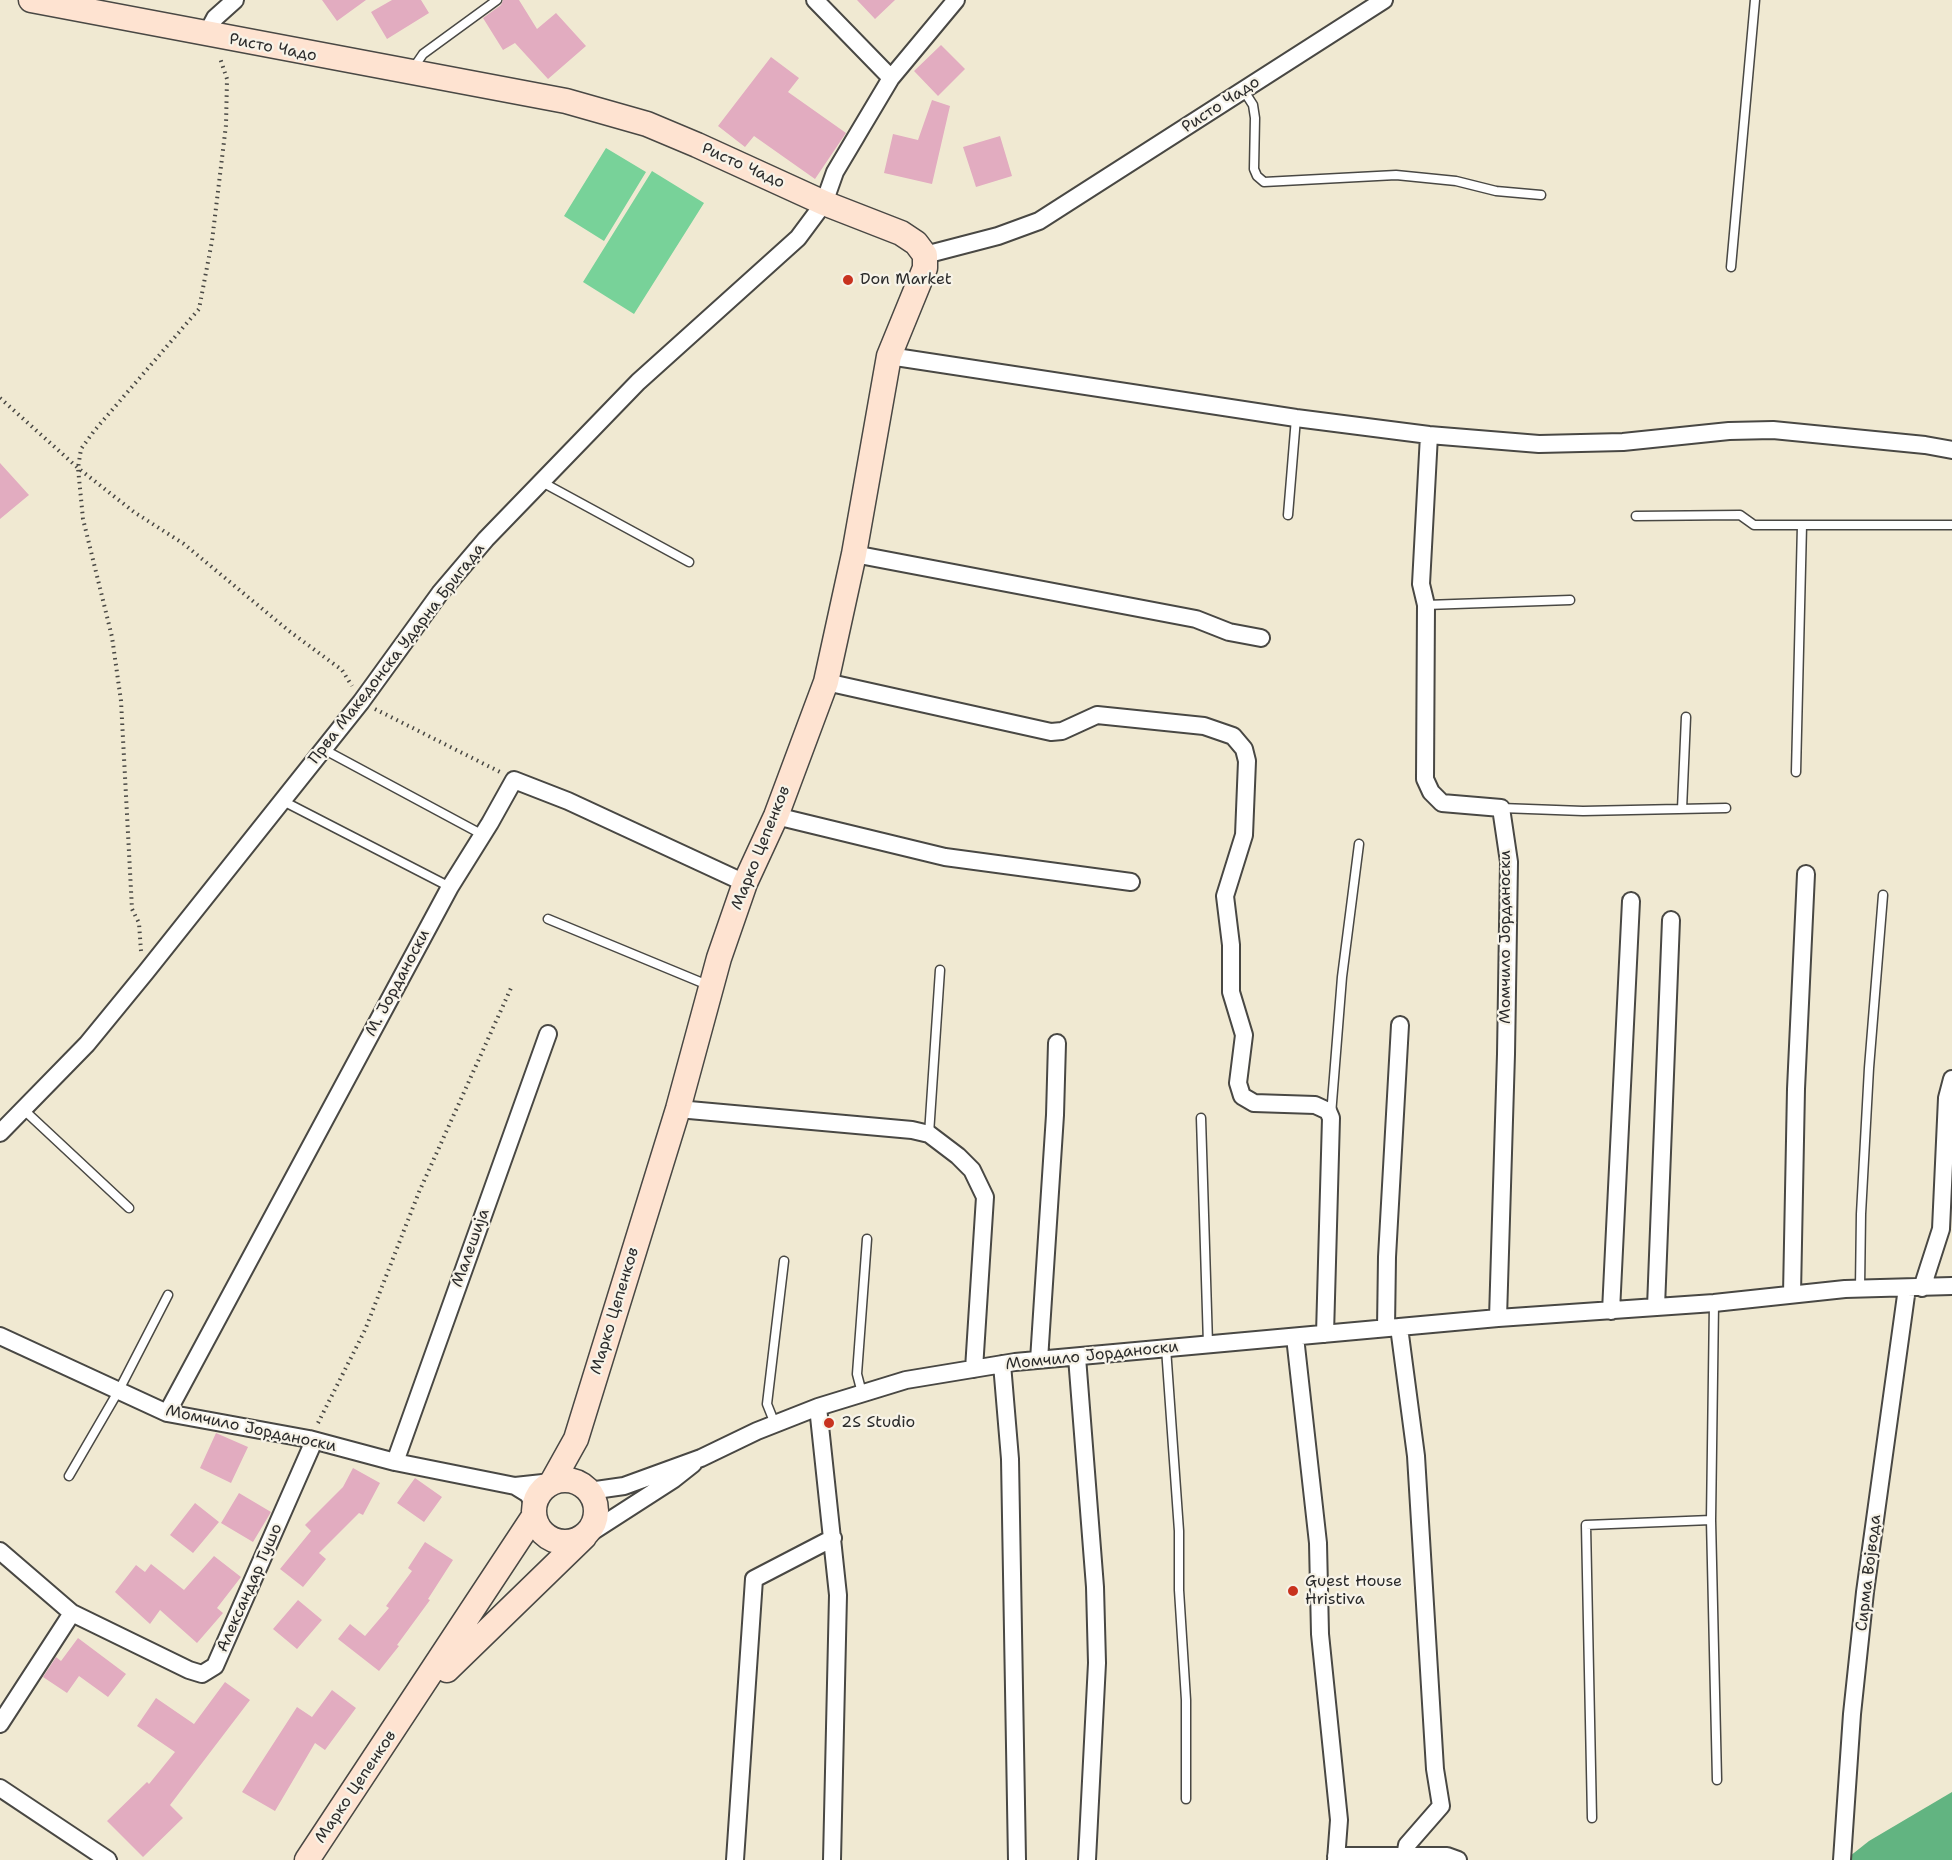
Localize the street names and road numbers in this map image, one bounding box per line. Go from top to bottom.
street label: Ристо Чадо [228,30,318,66]
street label: Ристо Чадо [1179,73,1263,137]
street label: Ристо Чадо [699,139,787,193]
street label: Прва Македонска Ударна Бригада [305,540,489,768]
street label: Марко Цепенков [727,783,795,913]
street label: Момчило Јорданоски [1496,850,1516,1024]
street label: М. Јорданоски [362,926,434,1040]
street label: Малешија [448,1206,494,1290]
street label: Марко Цепенков [587,1245,643,1377]
street label: Момчило Јорданоски [1005,1337,1179,1375]
street label: Момчило Јорданоски [164,1402,338,1456]
street label: Сирма Војвода [1852,1513,1886,1633]
street label: Александар Гушо [213,1521,287,1655]
street label: Марко Цепенков [311,1727,401,1847]

